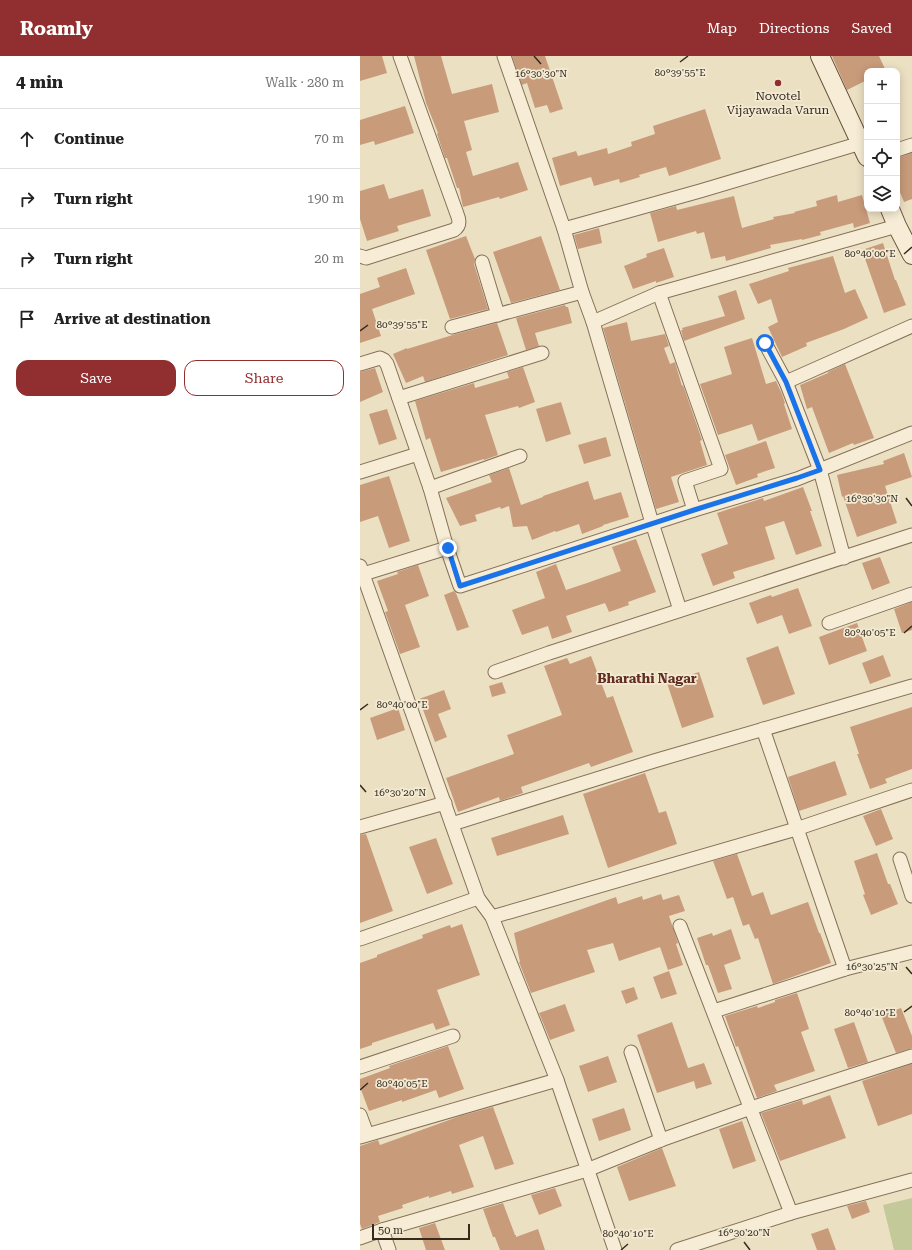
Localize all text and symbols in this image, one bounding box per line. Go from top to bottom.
text: Roamly [20,17,93,40]
text: Map [707,20,737,36]
text: Directions [759,20,829,36]
text: Saved [851,20,892,36]
text: 80°39'55"E [654,67,706,78]
text: 16°30'30"N [515,68,567,79]
map controls [864,68,900,212]
button: + [864,68,900,104]
text: 4 min [16,72,63,92]
text: Walk · 280 m [265,75,344,90]
marker: Novotel Vijayawada Varun [773,78,783,88]
place label: Novotel Vijayawada Varun [727,89,830,117]
button: − [864,104,900,140]
icon: ahead [16,128,38,150]
text: Continue [54,130,124,148]
text: 70 m [314,131,344,146]
button: locate [864,140,900,176]
button: layers [864,176,900,212]
icon: right [16,188,38,210]
text: Turn right [54,190,133,208]
text: 190 m [307,191,344,206]
icon: right [16,248,38,270]
text: 80°40'00"E [844,248,896,259]
text: Turn right [54,250,133,268]
text: 20 m [314,251,344,266]
icon: arrive [16,308,38,330]
text: Arrive at destination [54,310,210,328]
text: 80°39'55"E [376,319,428,330]
route start [756,334,774,352]
button: Save [16,360,176,396]
button: Share [184,360,344,396]
text: 16°30'30"N [846,493,898,504]
route end [439,539,457,557]
text: 80°40'05"E [844,627,896,638]
district label: Bharathi Nagar [597,671,697,686]
text: 80°40'00"E [376,699,428,710]
text: 16°30'20"N [374,787,426,798]
text: 16°30'25"N [846,961,898,972]
text: 80°40'10"E [844,1007,896,1018]
text: 80°40'05"E [376,1078,428,1089]
scale bar [372,1222,470,1241]
text: 50 m [378,1224,403,1237]
text: 16°30'20"N [718,1227,770,1238]
text: 80°40'10"E [602,1228,654,1239]

